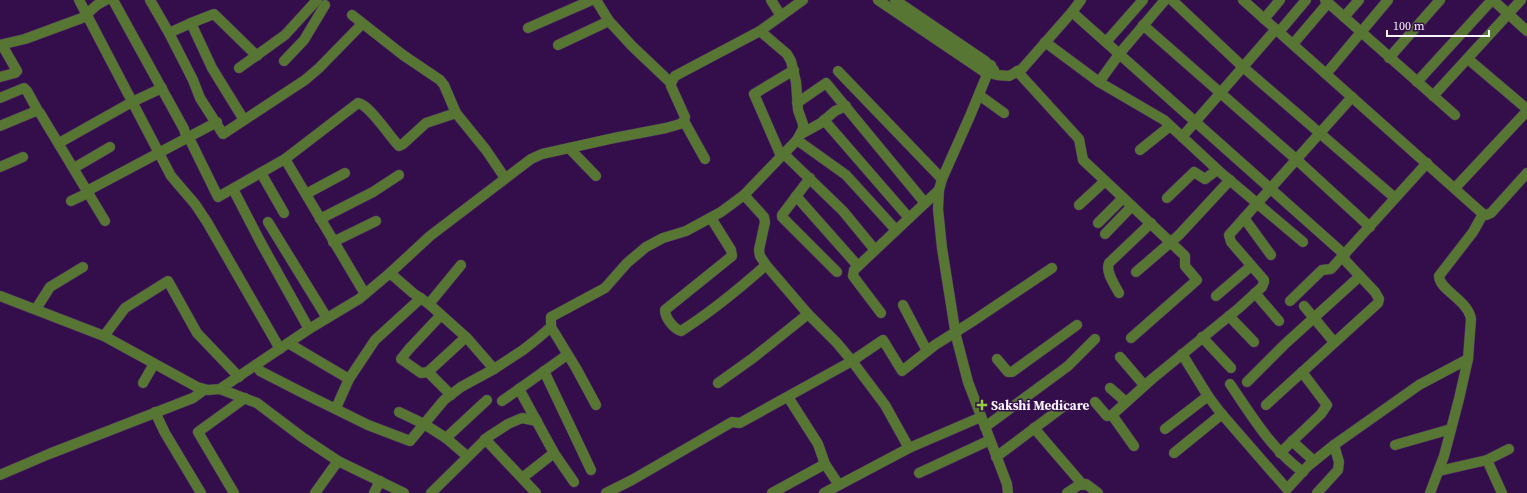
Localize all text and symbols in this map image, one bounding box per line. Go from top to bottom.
scale bar [1387,12,1489,38]
text: 100 m [1393,18,1425,34]
place label: Sakshi Medicare [991,397,1089,414]
marker: Sakshi Medicare [976,399,988,411]

